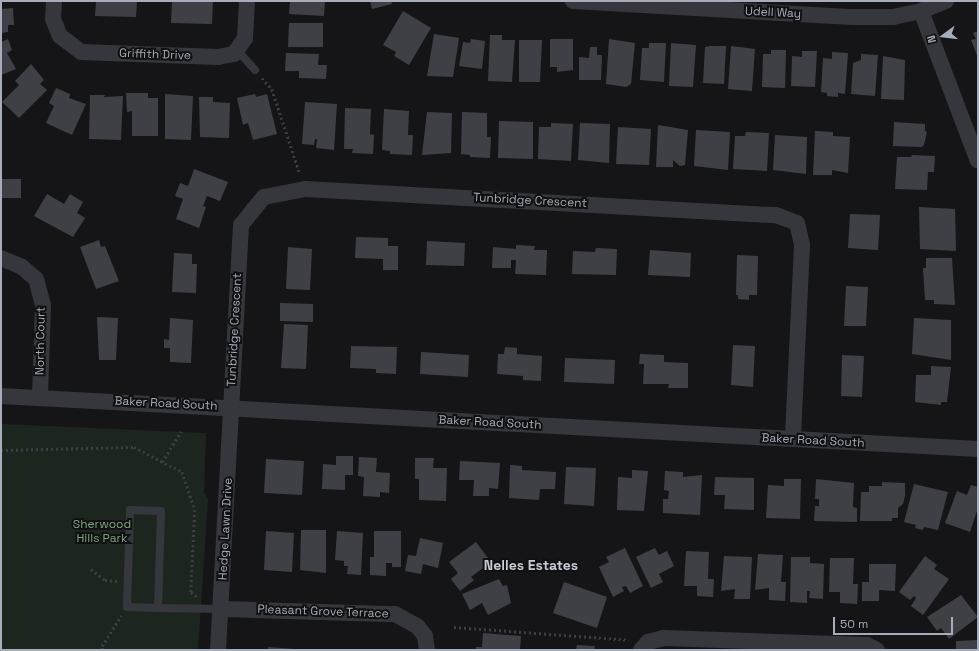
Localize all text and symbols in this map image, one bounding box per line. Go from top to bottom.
street label: Udell Way [745,4,801,22]
north arrow [923,16,963,56]
text: N [924,34,939,44]
street label: Griffith Drive [119,47,191,63]
street label: Tunbridge Crescent [473,191,587,211]
street label: Tunbridge Crescent [225,273,245,387]
street label: North Court [33,307,49,375]
street label: Baker Road South [114,394,218,414]
street label: Baker Road South [438,413,542,433]
street label: Baker Road South [761,431,865,451]
street label: Hedge Lawn Drive [216,477,236,581]
park label: Sherwood Hills Park [73,518,131,546]
district label: Nelles Estates [484,557,578,573]
street label: Pleasant Grove Terrace [257,603,389,621]
scale bar [835,609,955,635]
text: 50 m [840,616,868,632]

